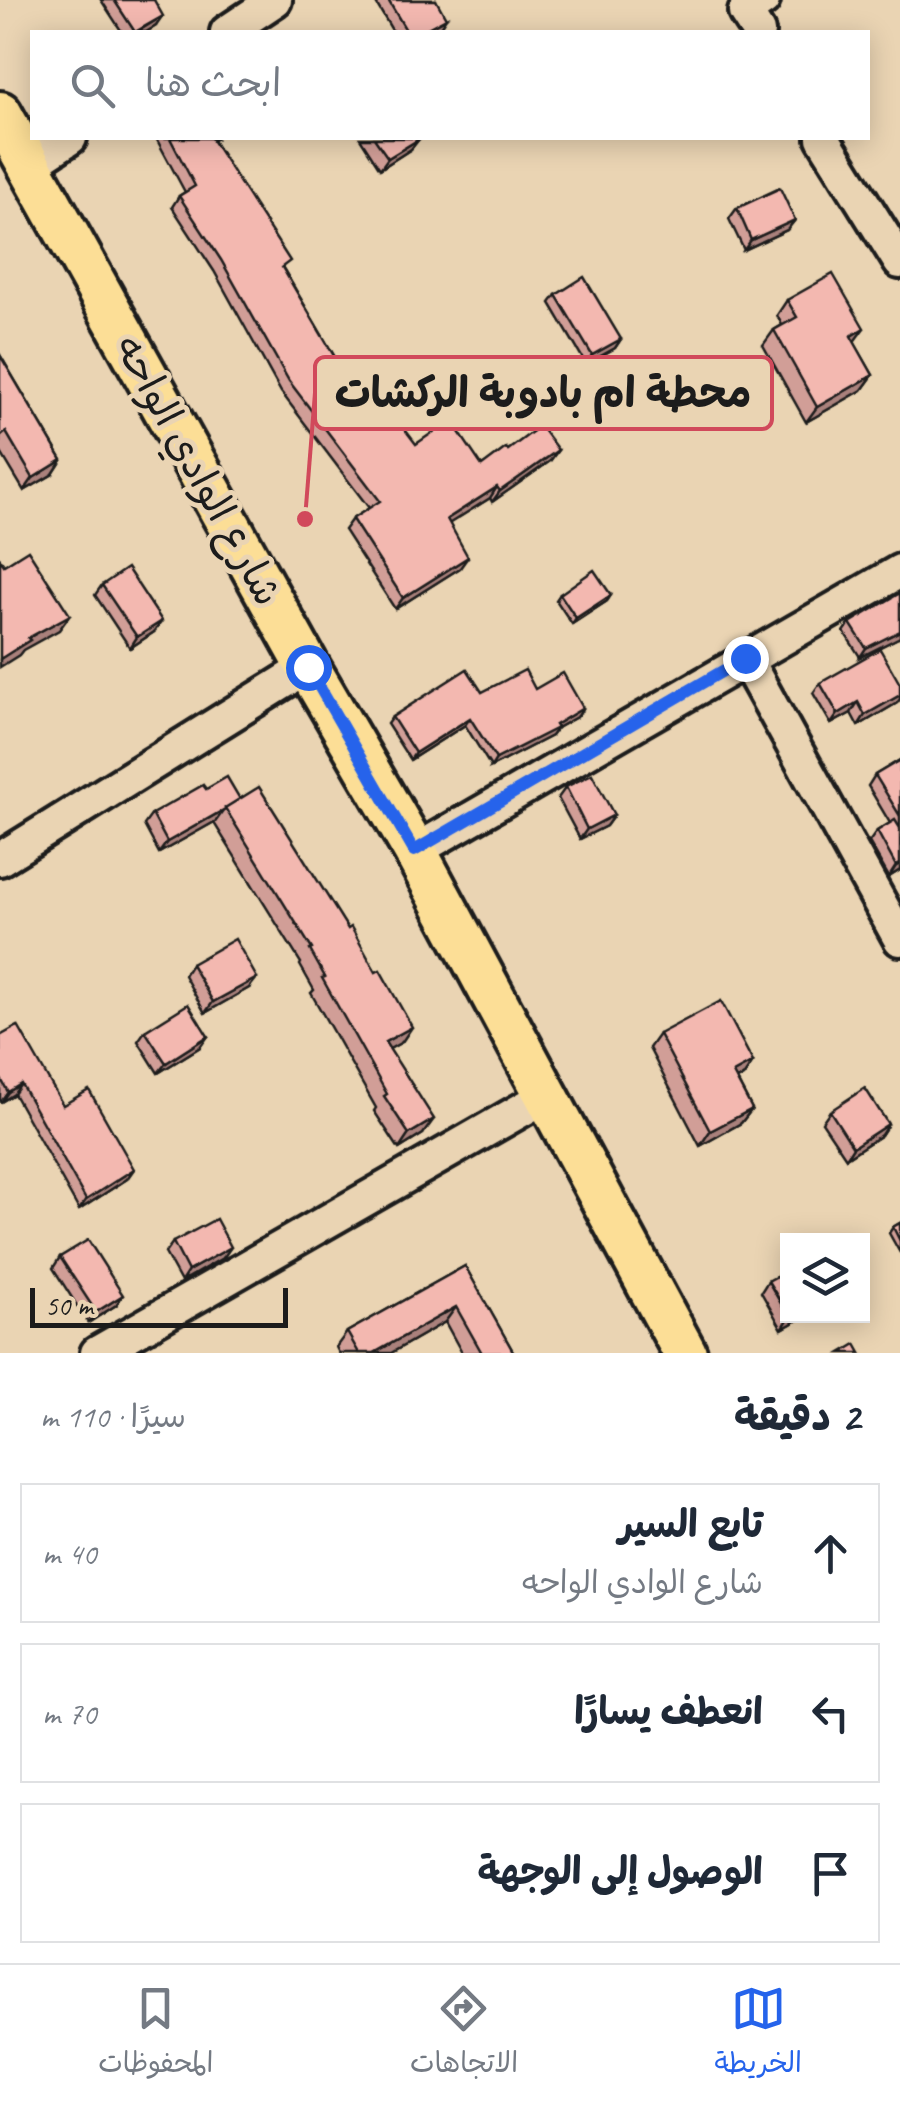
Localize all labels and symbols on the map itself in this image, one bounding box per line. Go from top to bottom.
street label: شارع الوادي الواحه [101,327,293,616]
callout: محطة ام بادوبة الركشات [315,357,772,429]
text: محطة ام بادوبة الركشات [335,367,751,424]
route end [723,636,769,682]
route start [286,645,332,691]
scale bar [30,1283,288,1328]

